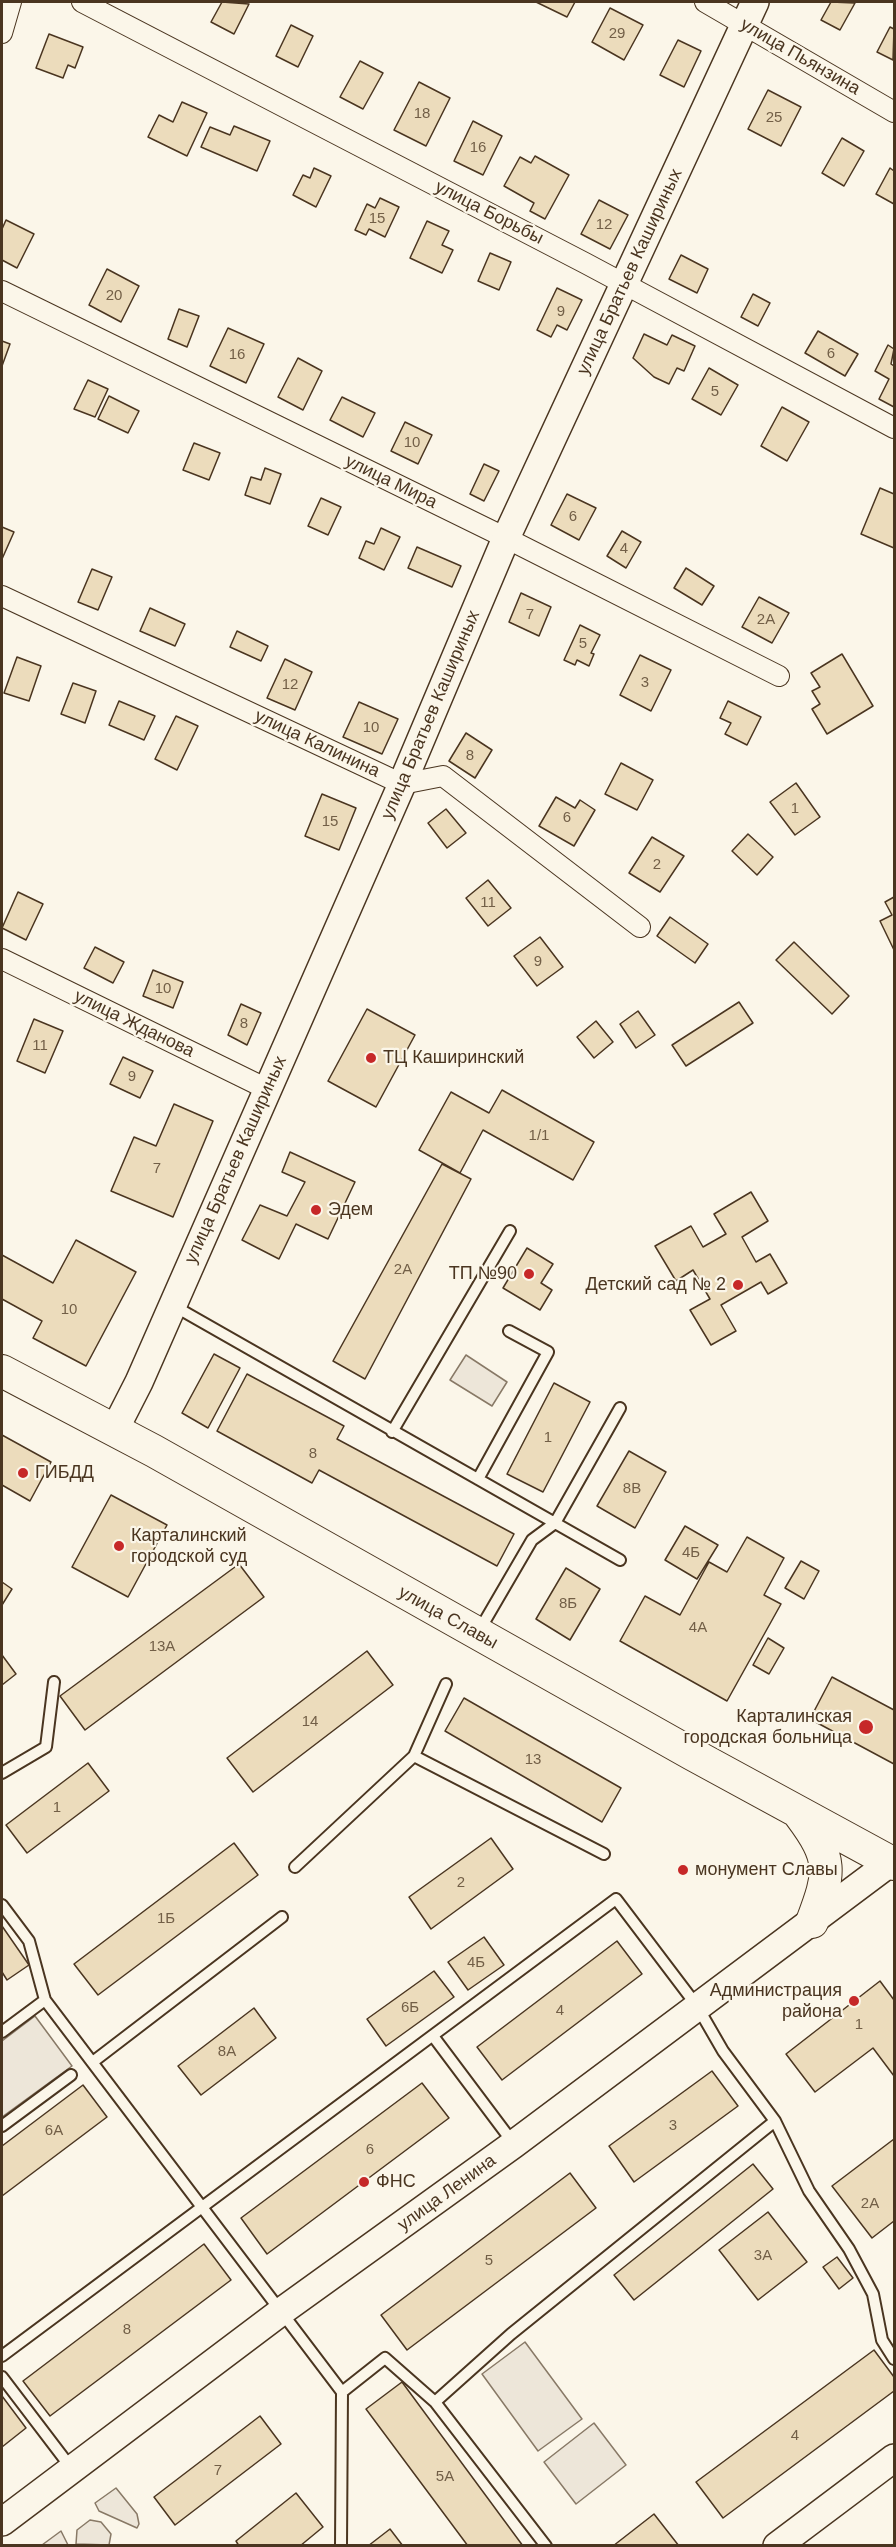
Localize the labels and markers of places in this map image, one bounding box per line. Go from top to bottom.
place label: ТЦ Каширинский [383,1047,524,1069]
marker: ТЦ Каширинский [364,1051,378,1065]
place label: Эдем [328,1199,373,1221]
marker: Эдем [309,1203,323,1217]
place label: ТП №90 [449,1263,517,1285]
marker: ТП №90 [522,1267,536,1281]
place label: Детский сад № 2 [586,1274,726,1296]
marker: Детский сад № 2 [731,1278,745,1292]
place label: ГИБДД [35,1462,94,1484]
marker: ГИБДД [16,1466,30,1480]
place label: Карталинский городской суд [131,1525,247,1568]
marker: Карталинский городской суд [112,1539,126,1553]
place label: Карталинская городская больница [684,1706,852,1748]
marker: Карталинская городская больница [857,1718,875,1736]
place label: монумент Славы [695,1859,838,1881]
marker: монумент Славы [676,1863,690,1877]
place label: Администрация района [710,1980,842,2022]
marker: Администрация района [847,1994,861,2008]
place label: ФНС [376,2171,416,2193]
marker: ФНС [357,2175,371,2189]

